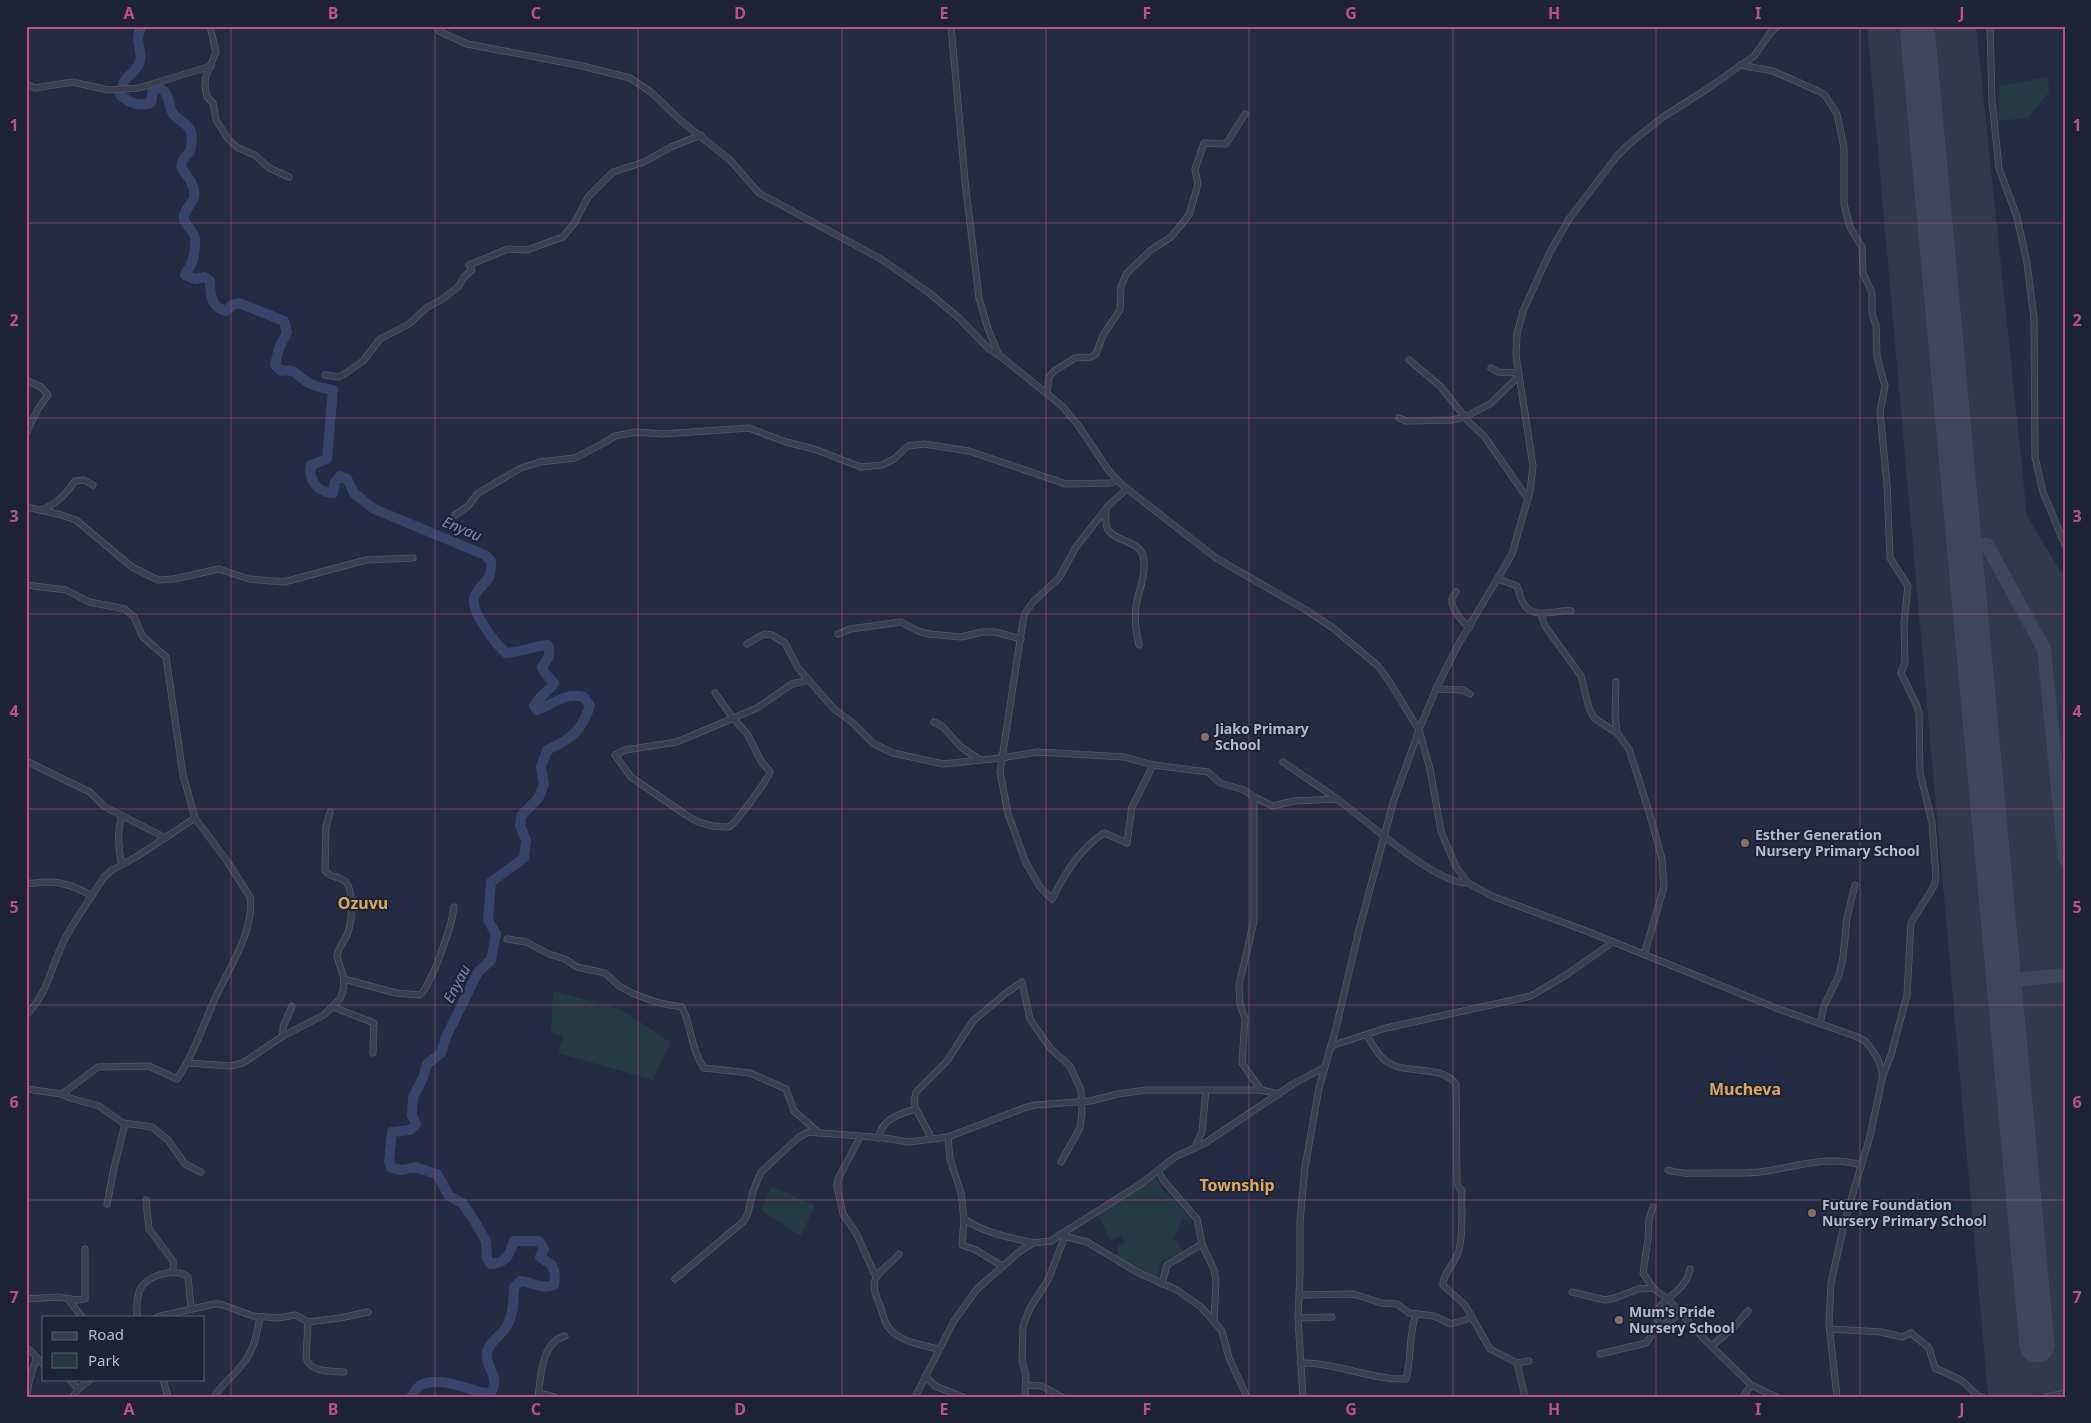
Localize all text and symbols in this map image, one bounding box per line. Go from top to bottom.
text: A [123,2,135,24]
text: B [328,2,338,24]
text: C [531,2,541,24]
text: D [734,2,746,24]
text: E [940,2,949,24]
text: F [1143,2,1151,24]
text: G [1345,2,1357,24]
text: H [1548,2,1560,24]
text: I [1755,2,1761,24]
text: J [1957,2,1965,24]
text: 1 [9,114,19,136]
text: 1 [2072,114,2082,136]
text: 2 [9,309,19,331]
text: 2 [2072,309,2082,331]
text: 3 [9,505,19,527]
text: 3 [2072,505,2082,527]
water label: Enyau [440,511,485,545]
text: 4 [9,700,19,722]
text: 4 [2072,700,2082,722]
place label: Jiako Primary School [1213,719,1309,754]
marker: Jiako Primary School [1199,731,1211,743]
place label: Esther Generation Nursery Primary School [1755,825,1920,860]
marker: Esther Generation Nursery Primary School [1739,837,1751,849]
district label: Ozuvu [338,892,388,914]
text: 5 [9,896,19,918]
text: 5 [2072,896,2082,918]
water label: Enyau [438,961,475,1006]
district label: Mucheva [1709,1078,1781,1100]
text: 6 [9,1091,19,1113]
text: 6 [2072,1091,2082,1113]
district label: Township [1199,1174,1275,1196]
place label: Future Foundation Nursery Primary School [1822,1195,1987,1230]
marker: Future Foundation Nursery Primary School [1806,1207,1818,1219]
text: 7 [9,1286,19,1308]
text: 7 [2072,1286,2082,1308]
place label: Mum's Pride Nursery School [1629,1302,1735,1337]
marker: Mum's Pride Nursery School [1613,1314,1625,1326]
legend [42,1316,205,1380]
text: Road [88,1324,124,1344]
text: Park [88,1350,120,1370]
text: A [123,1398,135,1420]
text: B [328,1398,338,1420]
text: C [531,1398,541,1420]
text: D [734,1398,746,1420]
text: E [940,1398,949,1420]
text: F [1143,1398,1151,1420]
text: G [1345,1398,1357,1420]
text: H [1548,1398,1560,1420]
text: I [1755,1398,1761,1420]
text: J [1957,1398,1965,1420]

